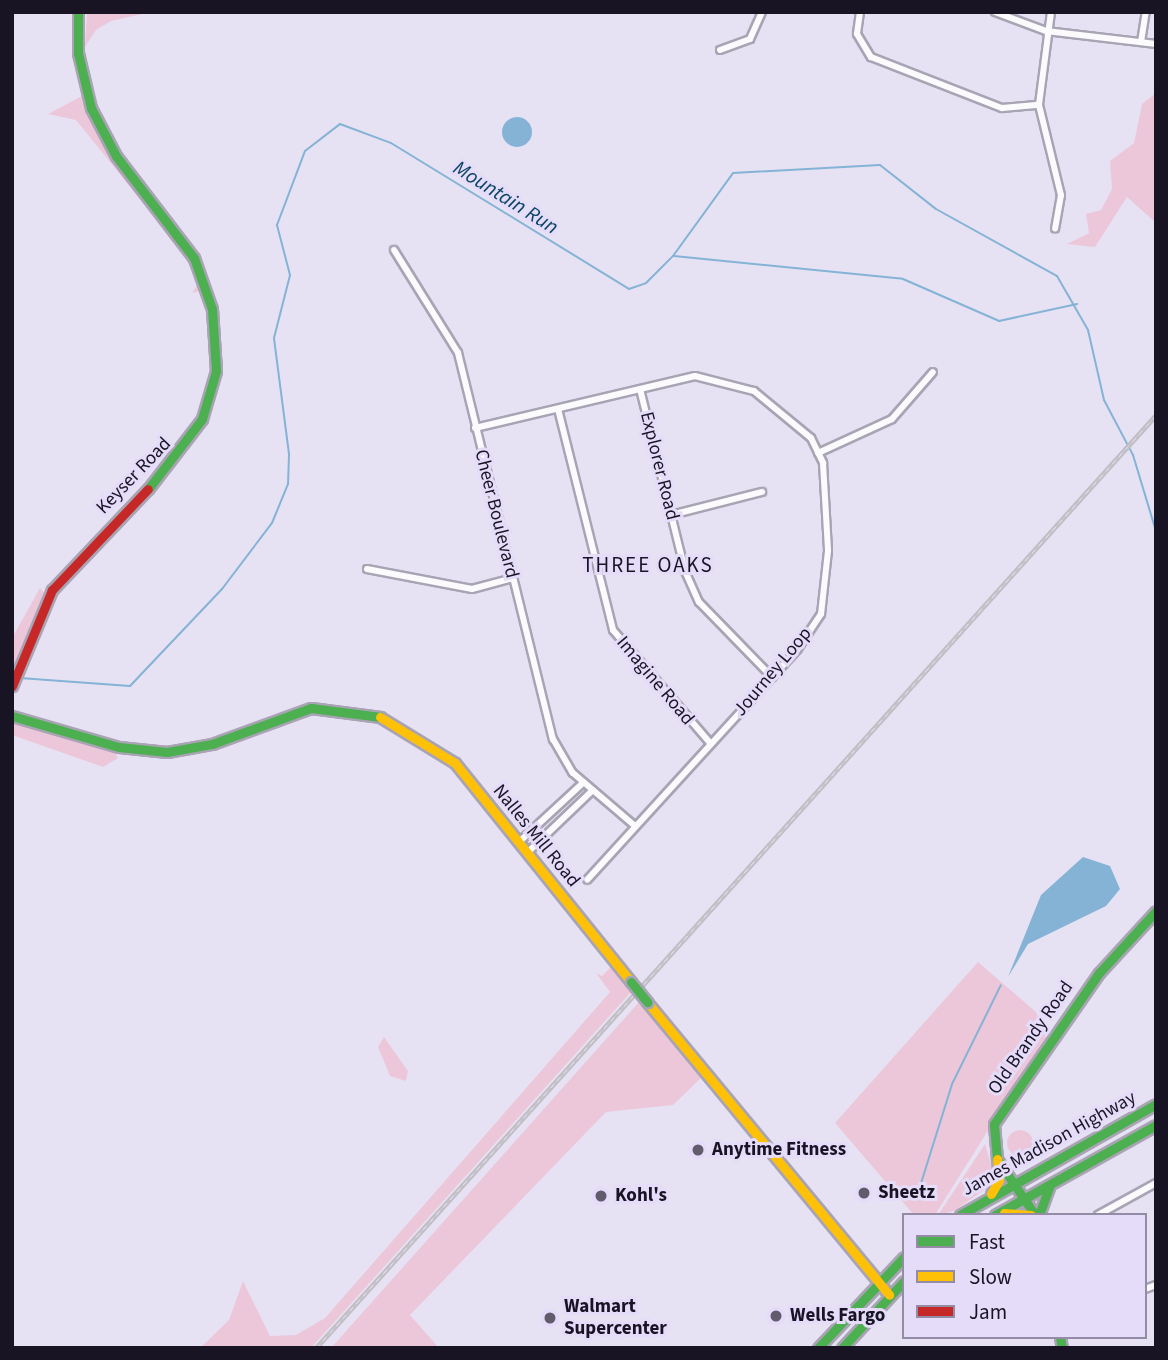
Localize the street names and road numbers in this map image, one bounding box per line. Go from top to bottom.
street label: Explorer Road [635,410,683,522]
street label: Keyser Road [92,433,176,519]
street label: Cheer Boulevard [469,447,523,581]
street label: Journey Loop [729,623,817,721]
street label: Imagine Road [611,632,699,730]
street label: Nalles Mill Road [488,780,584,892]
street label: Old Brandy Road [983,977,1079,1099]
street label: James Madison Highway [958,1087,1140,1201]

